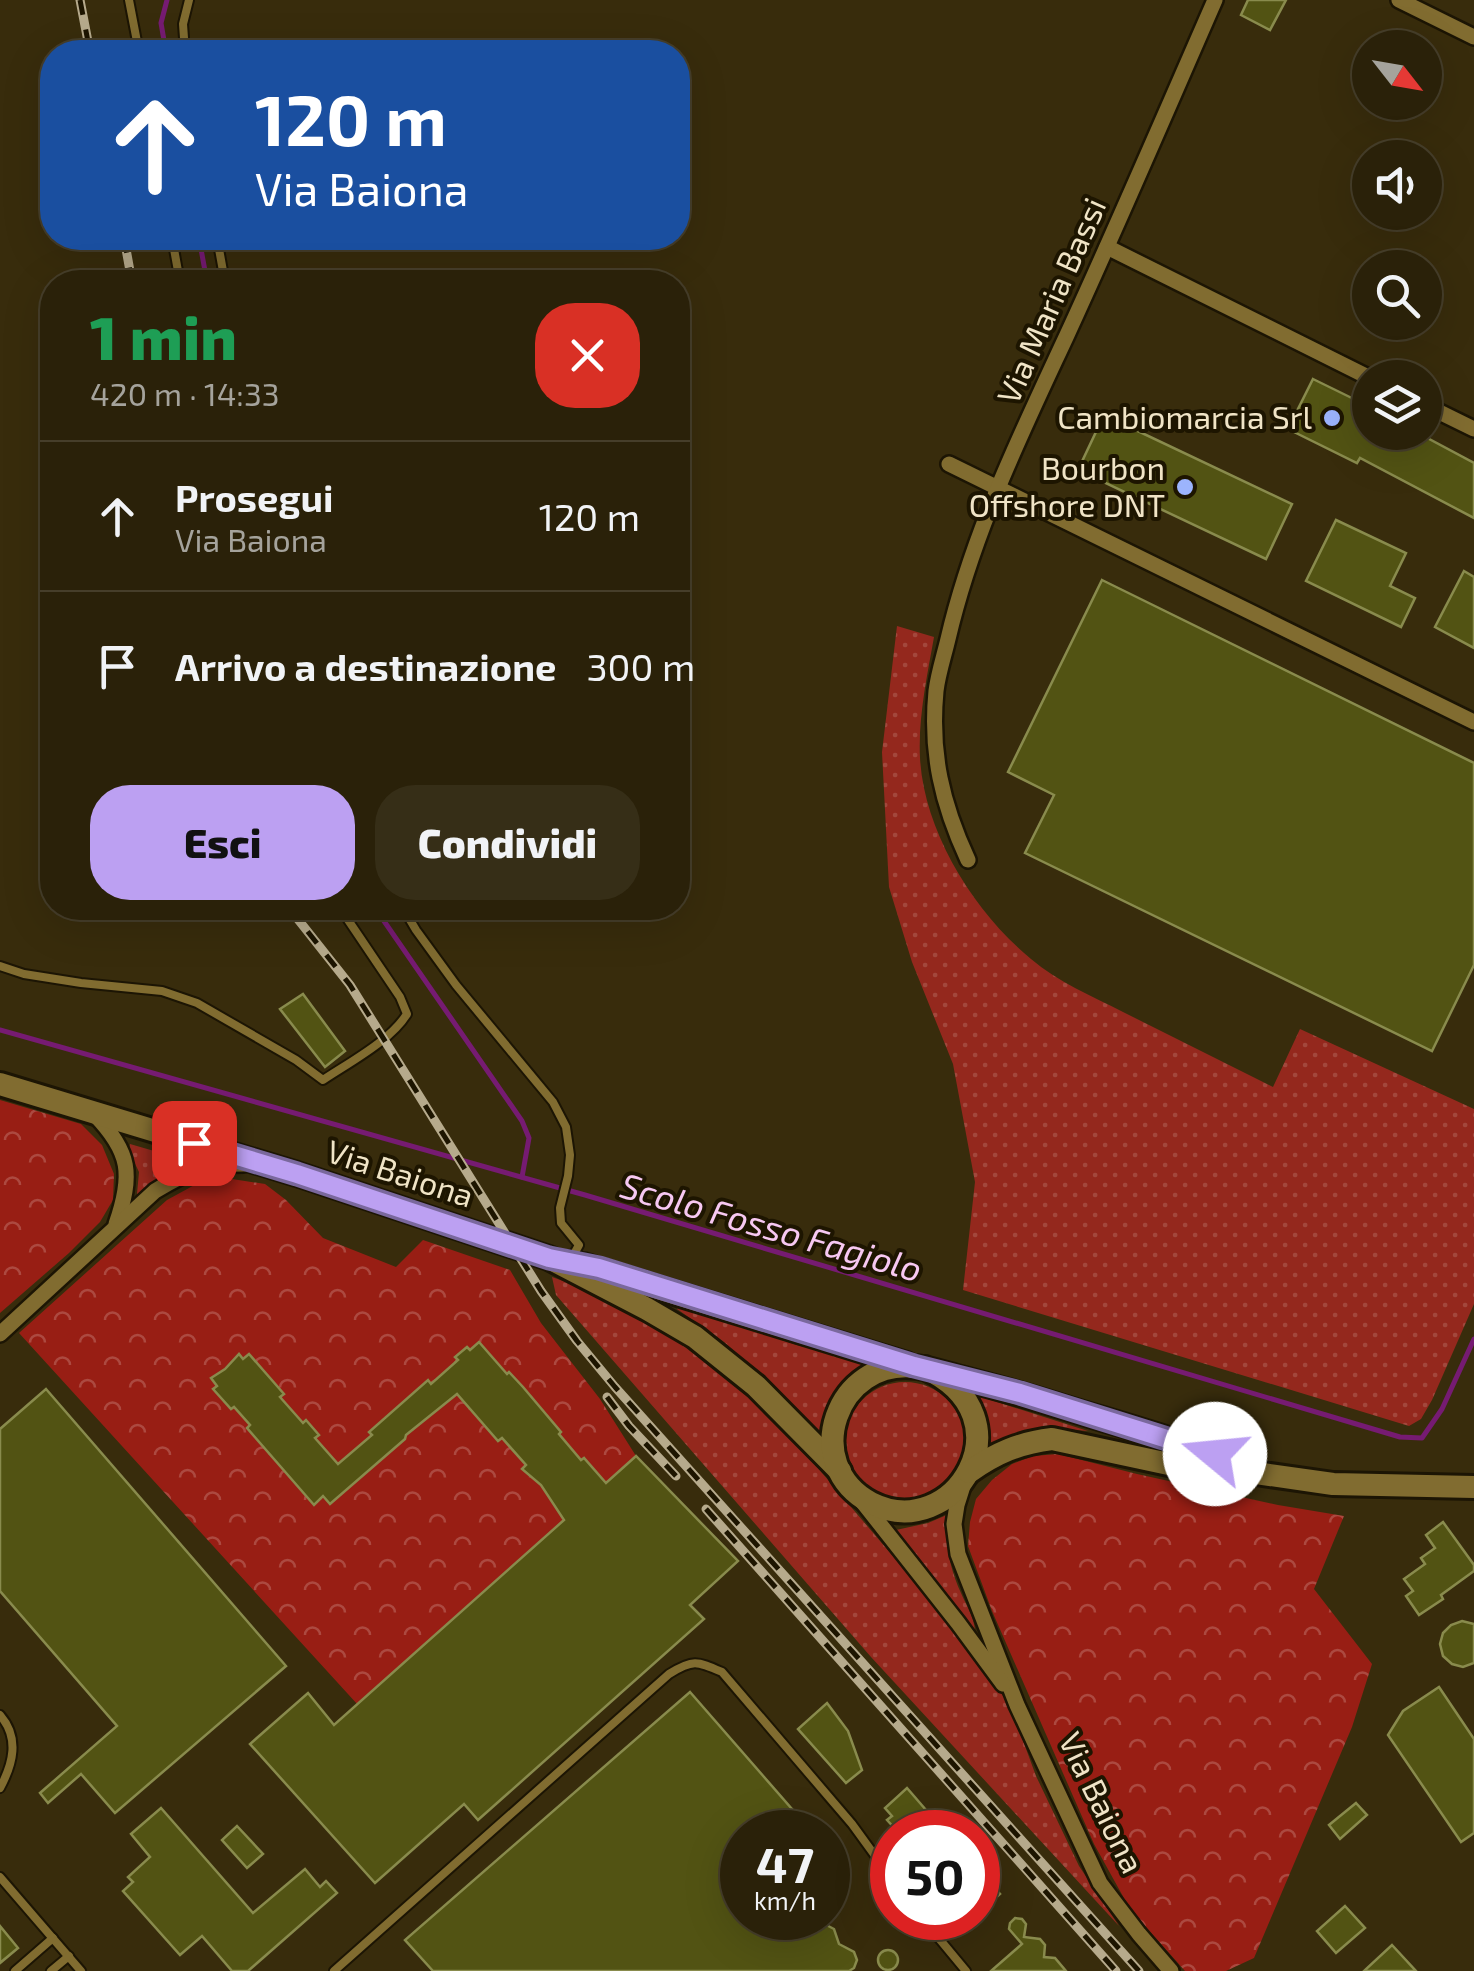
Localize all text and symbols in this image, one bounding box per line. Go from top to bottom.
north arrow [1352,30,1442,120]
map controls [1352,30,1442,450]
text: 120 m [255,76,447,160]
icon: ahead [90,80,220,210]
button: sound [1352,140,1442,230]
text: Via Baiona [255,161,468,215]
street label: Via Maria Bassi [988,191,1112,409]
button: search [1352,250,1442,340]
text: 1 min [90,300,237,372]
button: close [535,303,640,408]
button: layers [1352,360,1442,450]
text: 420 m · 14:33 [90,374,280,412]
place label: Cambiomarcia Srl [1057,397,1312,435]
marker: Cambiomarcia Srl [1321,407,1343,429]
place label: Bourbon Offshore DNT [969,448,1165,523]
text: Prosegui [175,474,334,520]
marker: Bourbon Offshore DNT [1174,476,1196,498]
icon: ahead [90,489,145,544]
text: 120 m [539,493,640,539]
text: Via Baiona [175,520,327,558]
icon: arrive [90,639,145,694]
text: Arrivo a destinazione [175,643,556,689]
text: 300 m [586,643,695,689]
button: Esci [90,785,355,900]
button: Condividi [375,785,640,900]
pin [152,1101,237,1186]
icon: arrive [167,1116,222,1171]
street label: Via Baiona [323,1131,479,1214]
water label: Scolo Fosso Fagiolo [616,1163,927,1289]
position arrow [1163,1402,1267,1506]
street label: Via Baiona [1052,1726,1153,1879]
speed limit sign: 50 [870,1810,1000,1940]
text: 47 [756,1833,814,1893]
text: km/h [754,1885,816,1915]

